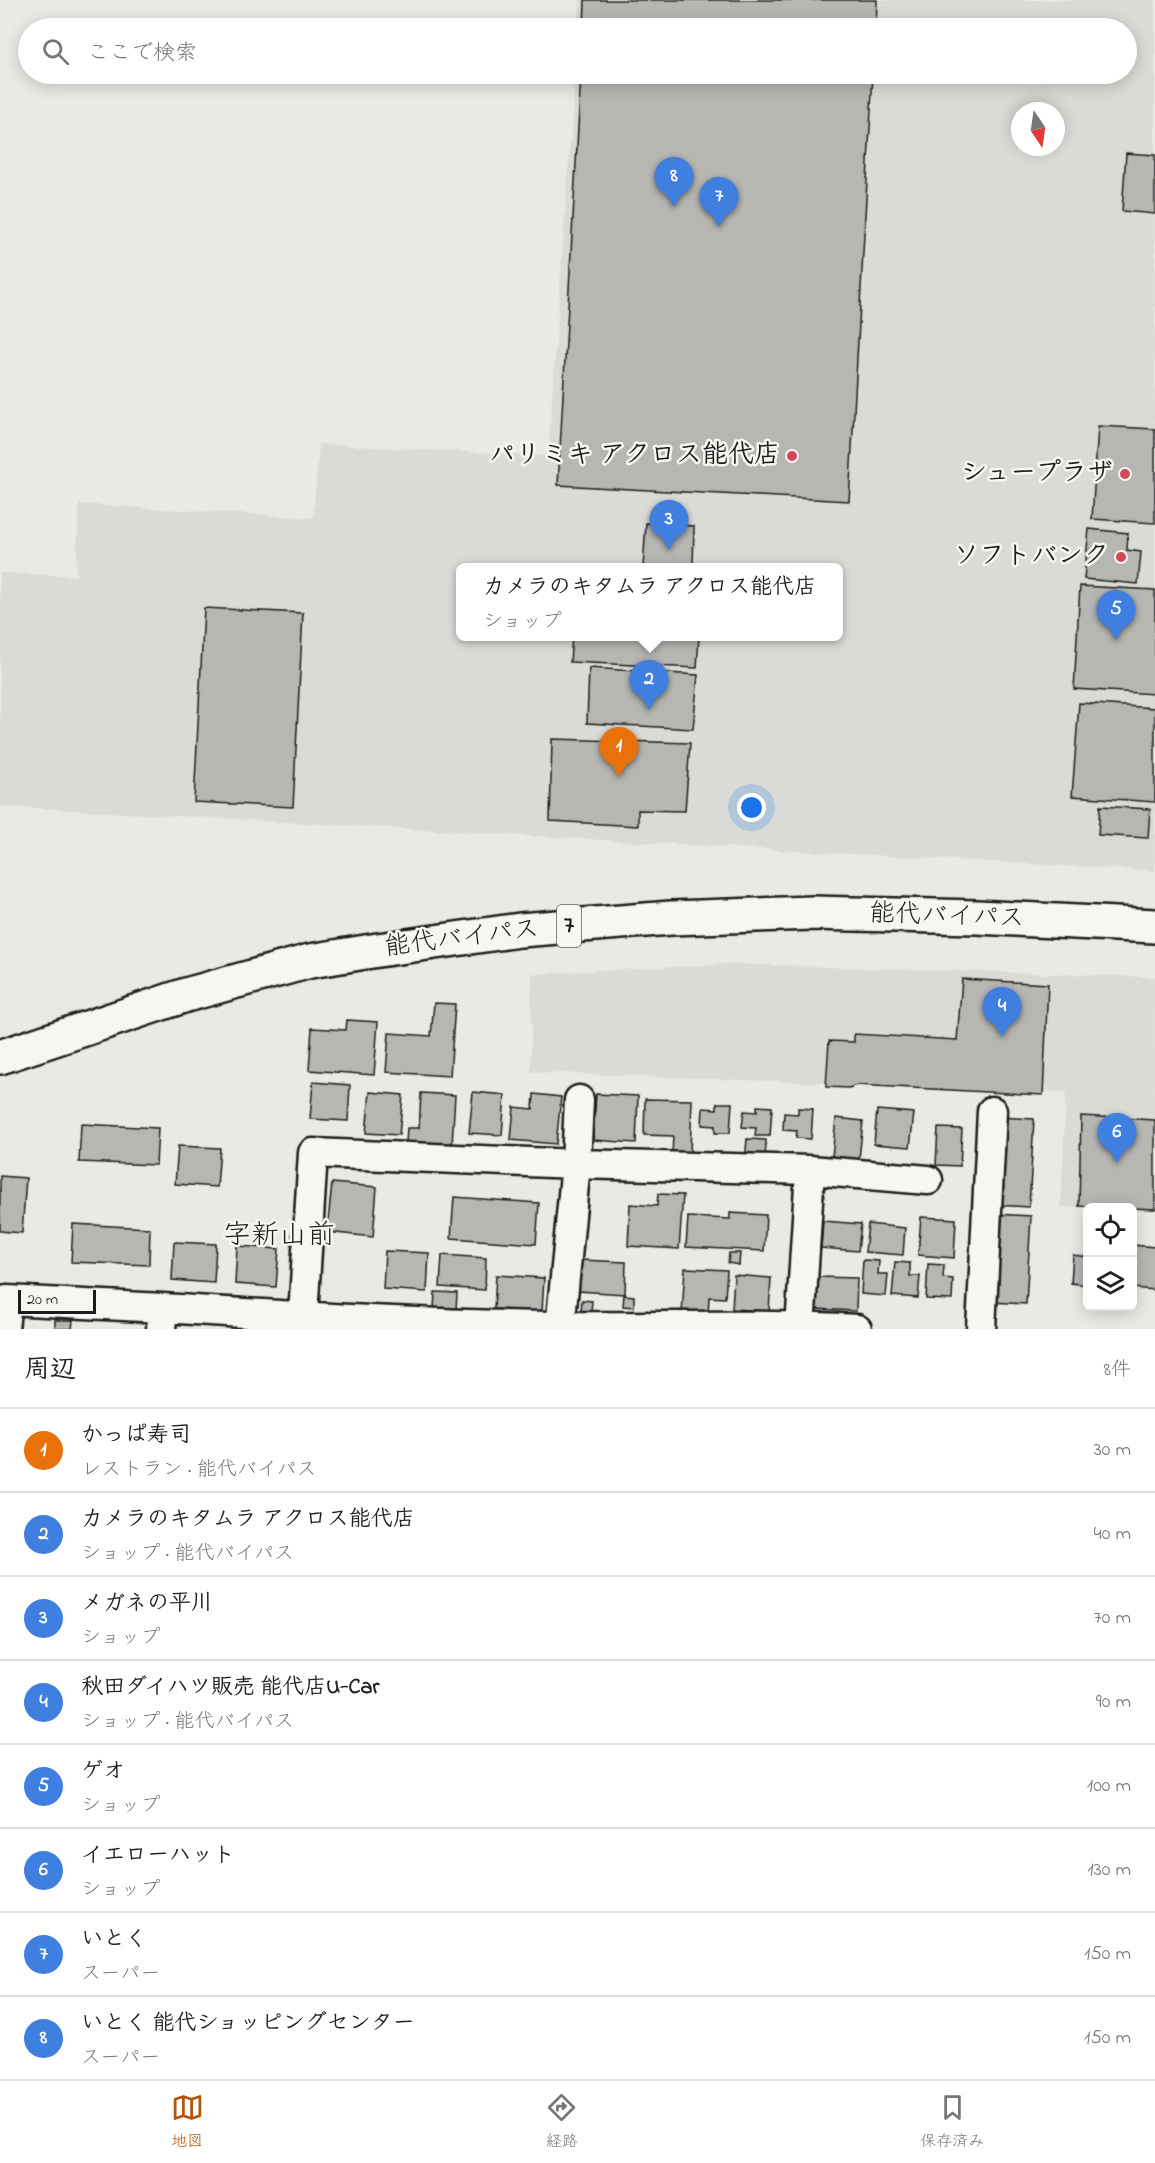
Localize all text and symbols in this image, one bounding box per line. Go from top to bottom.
search box [18,18,1137,84]
icon: search [39,35,72,68]
text: ここで検索 [87,38,197,70]
north arrow [1011,102,1065,156]
pin: 8 [654,158,694,207]
pin: 7 [700,178,738,227]
place label: パリミキ アクロス能代店 [489,437,780,475]
marker: パリミキ アクロス能代店 [785,449,799,463]
place label: シュープラザ [961,455,1113,493]
marker: シュープラザ [1118,467,1132,481]
pin: 3 [650,500,688,550]
place label: ソフトバンク [953,538,1109,576]
marker: ソフトバンク [1114,550,1128,564]
popup [456,563,843,641]
text: カメラのキタムラ アクロス能代店 [483,572,816,604]
pin: 5 [1096,590,1136,640]
text: ショップ [483,608,562,637]
pin: 2 [630,660,668,710]
pin: 1 [600,728,638,777]
your location [737,793,766,822]
street label: 能代バイパス [869,895,1025,939]
road number: 7 [557,905,581,947]
street label: 能代バイパス [383,911,541,967]
pin: 4 [982,988,1022,1037]
pin: 6 [1098,1114,1136,1163]
map controls [1083,1203,1137,1311]
button: locate [1083,1203,1137,1257]
district label: 字新山前 [223,1216,335,1257]
button: layers [1083,1257,1137,1311]
scale bar [18,1287,96,1314]
text: 20 m [27,1288,58,1312]
text: 周辺 [24,1352,76,1390]
text: 8件 [1104,1356,1131,1385]
text: かっぱ寿司 [81,1420,191,1452]
text: 1 [40,1436,47,1465]
text: 30 m [1094,1436,1131,1465]
text: レストラン · 能代バイパス [81,1456,316,1485]
text: カメラのキタムラ アクロス能代店 [81,1504,415,1536]
text: 2 [39,1520,48,1549]
text: 40 m [1094,1520,1131,1549]
text: ショップ · 能代バイパス [81,1540,294,1569]
text: メガネの平川 [81,1588,213,1620]
text: 3 [39,1604,48,1633]
text: 70 m [1094,1604,1131,1633]
text: ショップ [81,1624,160,1653]
text: 秋田ダイハツ販売 能代店U-Car [81,1672,379,1704]
text: 4 [39,1688,48,1717]
text: 90 m [1096,1688,1131,1717]
text: ショップ · 能代バイパス [81,1708,294,1737]
text: ゲオ [81,1756,125,1788]
text: 5 [38,1772,49,1801]
text: 100 m [1087,1772,1131,1801]
text: ショップ [81,1792,160,1821]
text: イエローハット [81,1840,235,1872]
text: 6 [39,1856,48,1885]
text: 130 m [1087,1856,1131,1885]
text: ショップ [81,1876,160,1905]
text: いとく [81,1924,147,1956]
text: 7 [39,1940,48,1969]
text: 150 m [1084,1940,1131,1969]
text: スーパー [81,1960,160,1989]
text: いとく 能代ショッピングセンター [81,2008,415,2040]
text: 8 [40,2024,47,2053]
text: 150 m [1084,2024,1131,2053]
text: スーパー [81,2044,160,2073]
tab: 地図 [171,2091,204,2154]
tab: 経路 [545,2091,578,2154]
tab: 保存済み [920,2091,984,2154]

